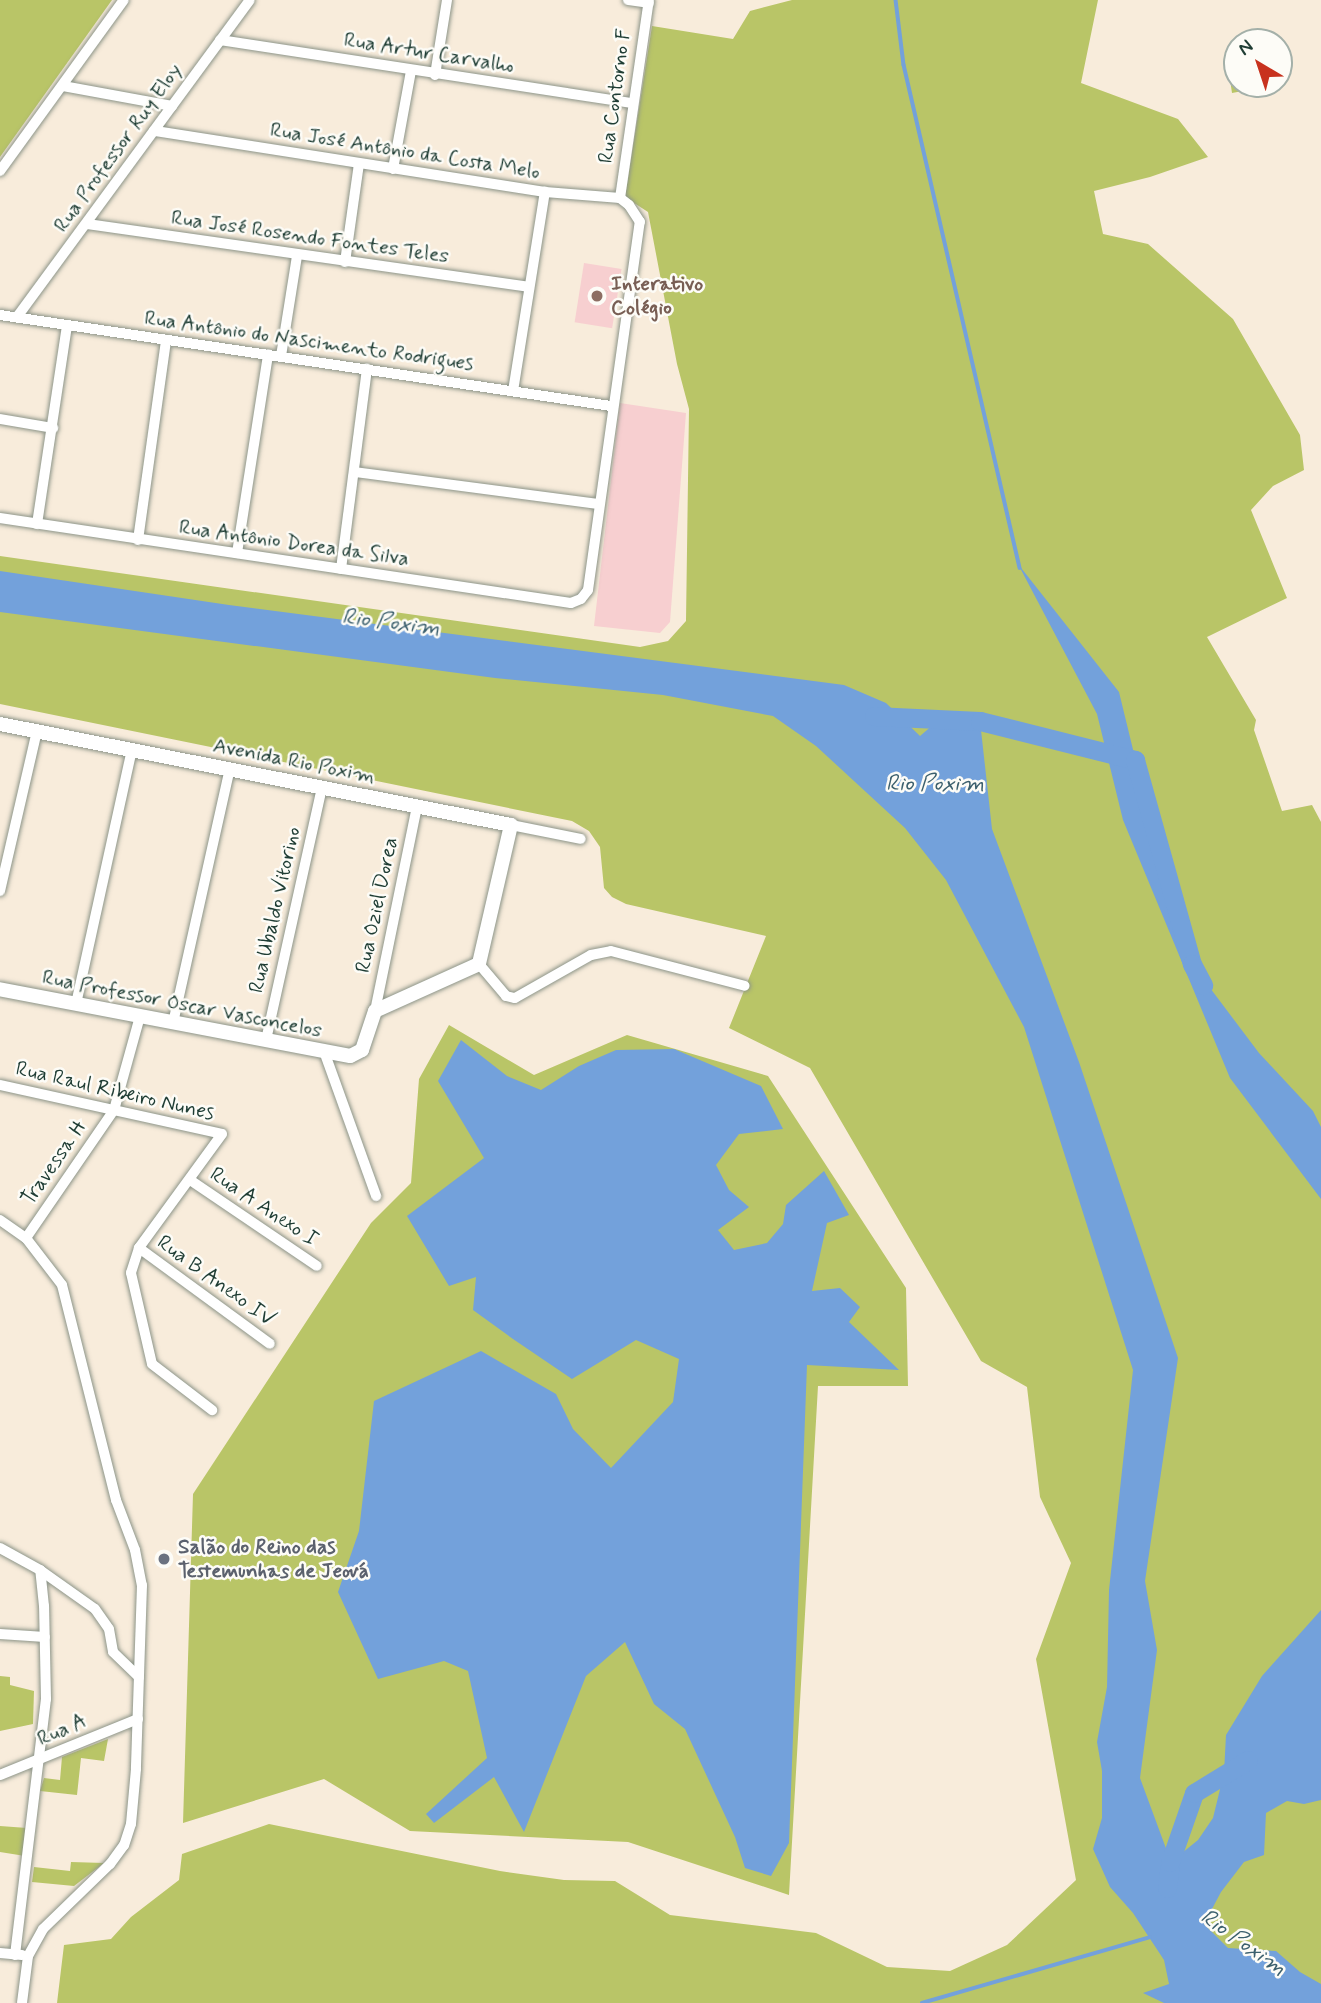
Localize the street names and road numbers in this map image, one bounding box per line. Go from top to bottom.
street label: Rua Artur Carvalho [342,27,516,79]
street label: Rua Contorno F [593,27,637,165]
street label: Rua Professor Ruy Eloy [49,59,187,237]
street label: Rua José Antônio da Costa Melo [267,117,543,185]
street label: Rua José Rosendo Fontes Teles [174,206,446,268]
street label: Rua Antônio do Nascimento Rodrigues [144,306,474,376]
street label: Rua Antônio Dorea da Silva [176,514,412,572]
street label: Avenida Rio Poxim [211,733,377,789]
street label: Rua Ubaldo Vitorino [244,825,306,995]
street label: Rua Oziel Dorea [350,833,404,977]
street label: Rua Professor Oscar Vasconcelos [39,964,325,1044]
street label: Rua Raul Ribeiro Nunes [16,1057,214,1125]
street label: Travessa H [16,1116,92,1210]
street label: Rua A Anexo I [206,1162,322,1252]
street label: Rua B Anexo IV [153,1230,279,1332]
street label: Rua A [33,1708,91,1752]

